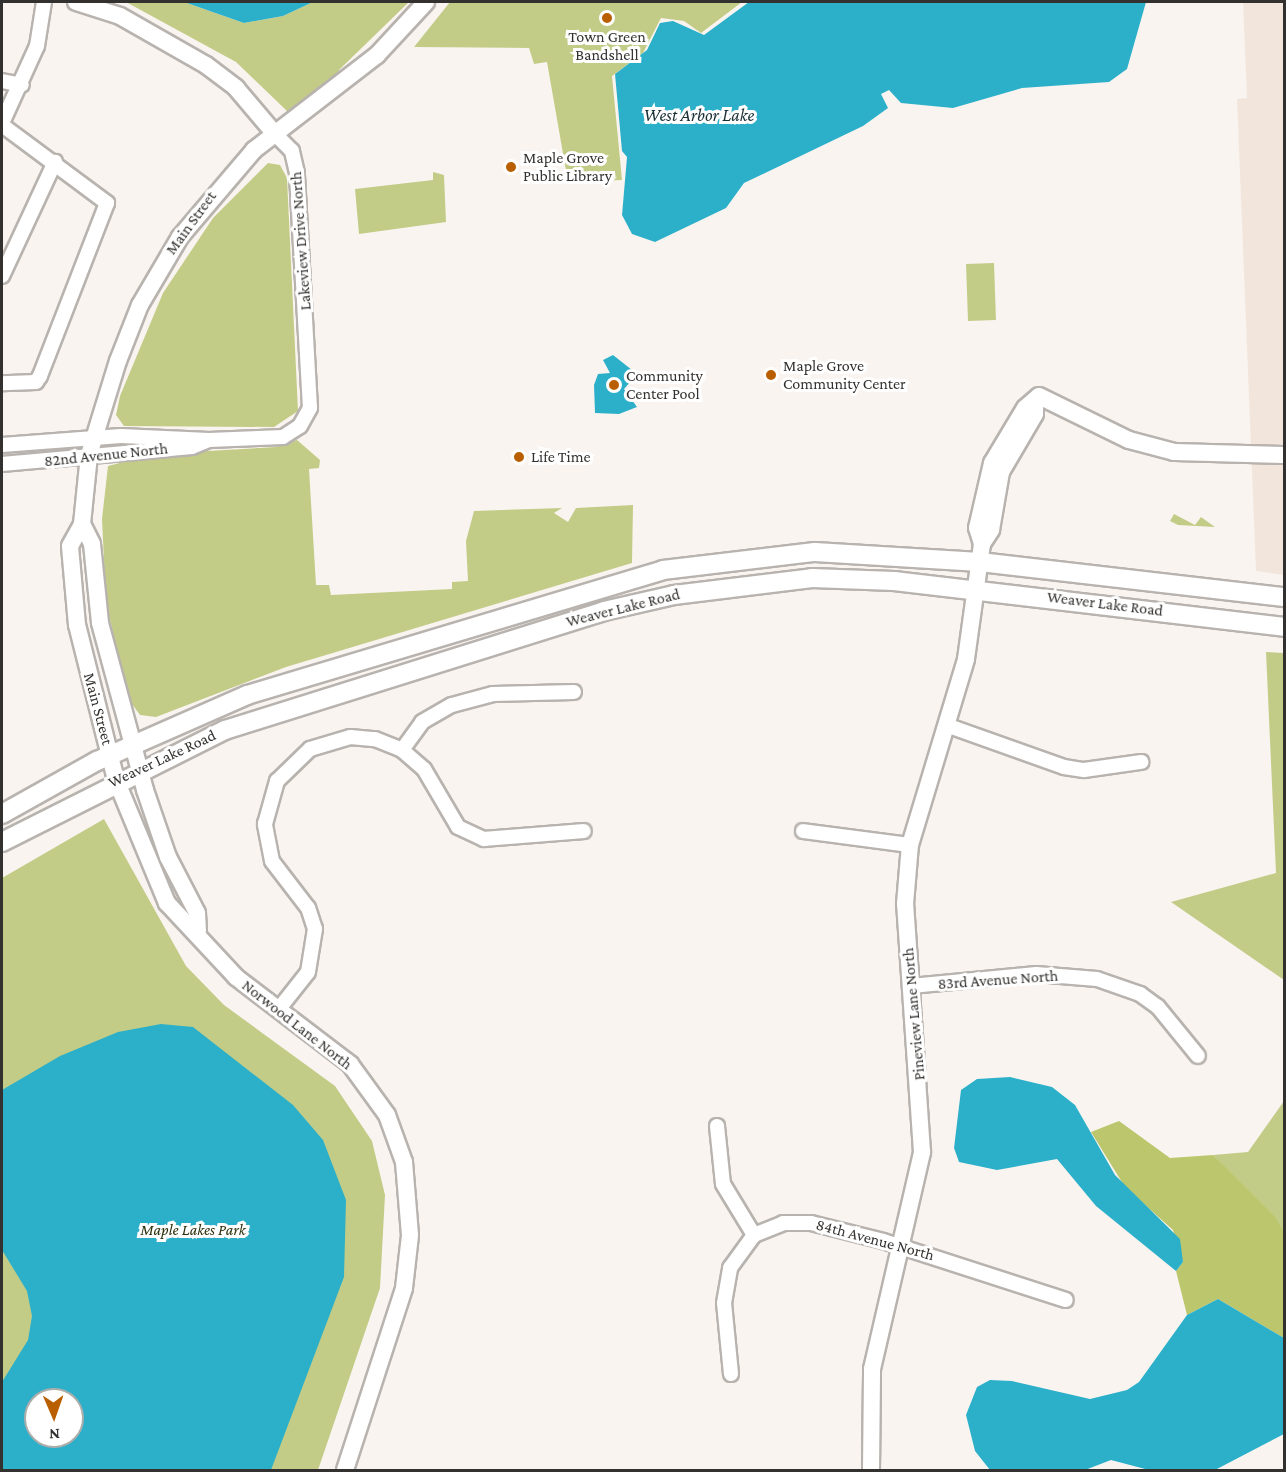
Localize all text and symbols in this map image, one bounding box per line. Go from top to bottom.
marker: Town Green Bandshell [600,11,614,25]
place label: Town Green Bandshell [568,27,646,65]
water label: West Arbor Lake [644,104,754,126]
place label: Maple Grove Public Library [523,148,612,186]
marker: Maple Grove Public Library [504,160,518,174]
street label: Lakeview Drive North [287,171,315,311]
street label: Main Street [161,187,221,259]
place label: Maple Grove Community Center [783,356,906,394]
place label: Community Center Pool [626,366,703,404]
marker: Maple Grove Community Center [764,368,778,382]
marker: Community Center Pool [607,378,621,392]
street label: 82nd Avenue North [43,439,169,471]
place label: Life Time [531,447,591,467]
marker: Life Time [512,450,526,464]
street label: Weaver Lake Road [564,585,682,631]
street label: Weaver Lake Road [1046,587,1164,621]
street label: Main Street [79,671,117,747]
street label: Weaver Lake Road [105,726,219,792]
street label: Pineview Lane North [899,947,929,1081]
street label: 83rd Avenue North [937,966,1059,994]
street label: Norwood Lane North [238,976,356,1074]
street label: 84th Avenue North [814,1215,936,1265]
park label: Maple Lakes Park [140,1220,246,1240]
north arrow [24,1388,84,1448]
text: N [49,1426,60,1443]

